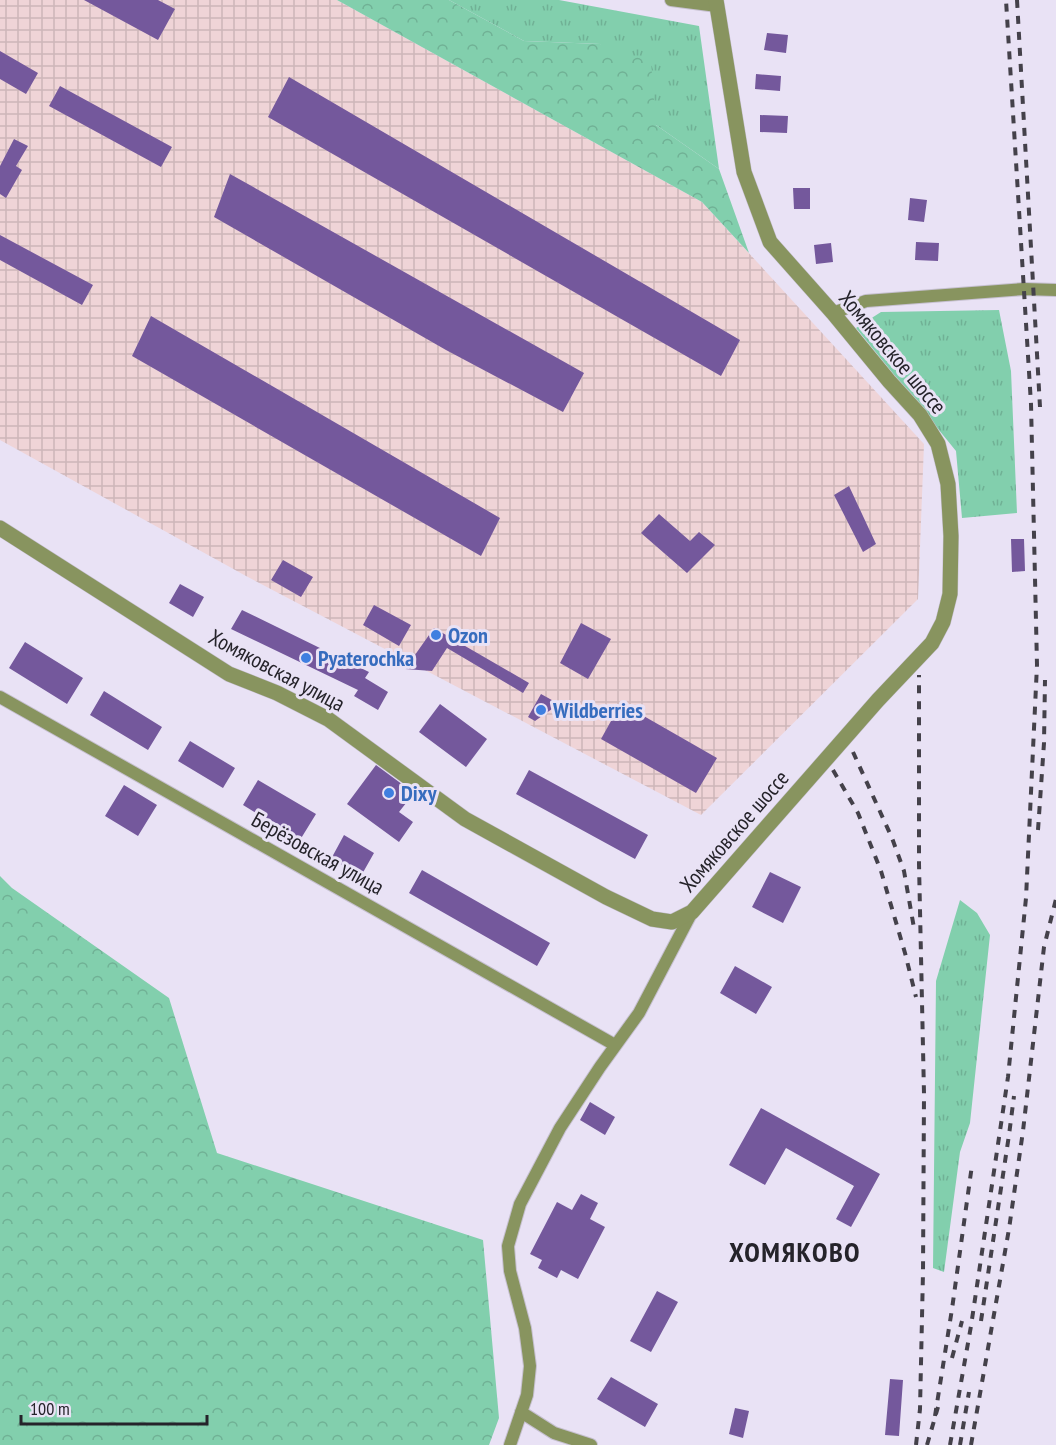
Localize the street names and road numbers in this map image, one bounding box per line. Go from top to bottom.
street label: Хомяковское шоссе [833,285,953,419]
street label: Хомяковская улица [204,622,350,718]
street label: Хомяковское шоссе [673,764,795,898]
street label: Берёзовская улица [247,805,389,901]

